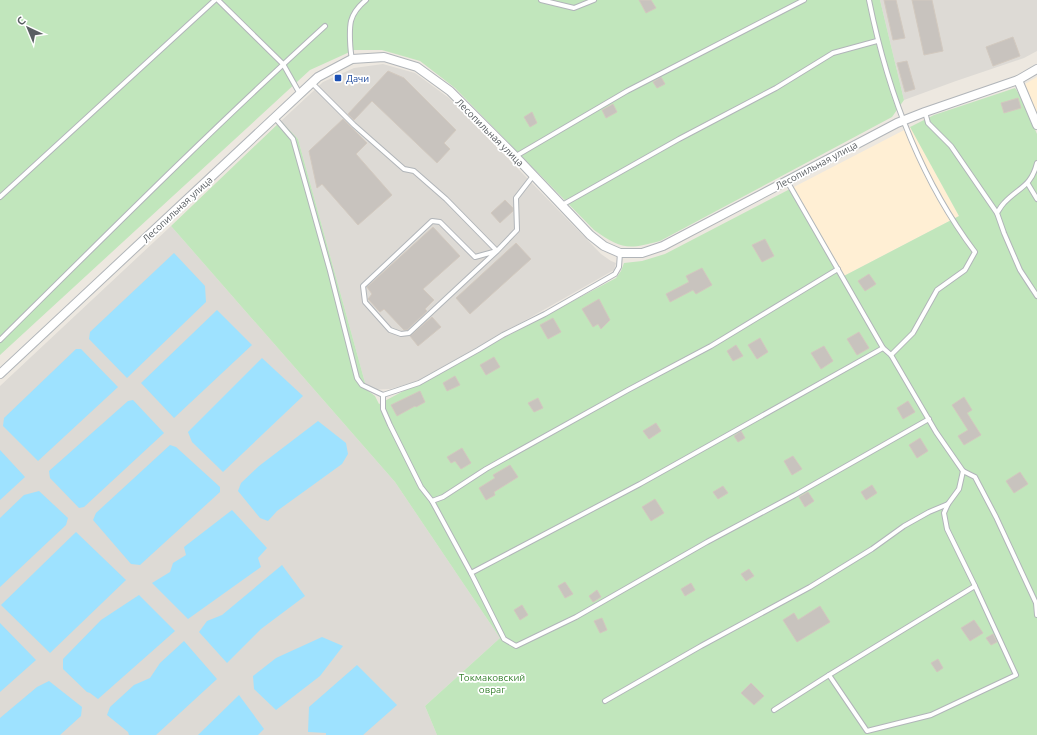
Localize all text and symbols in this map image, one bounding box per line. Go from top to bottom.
north arrow [8,8,48,48]
text: С [14,14,28,28]
marker: Дачи [333,73,343,83]
place label: Дачи [346,73,369,84]
street label: Лесопильная улица [453,96,526,169]
street label: Лесопильная улица [773,139,859,192]
street label: Лесопильная улица [140,174,215,245]
park label: Токмаковский овраг [459,672,525,695]

